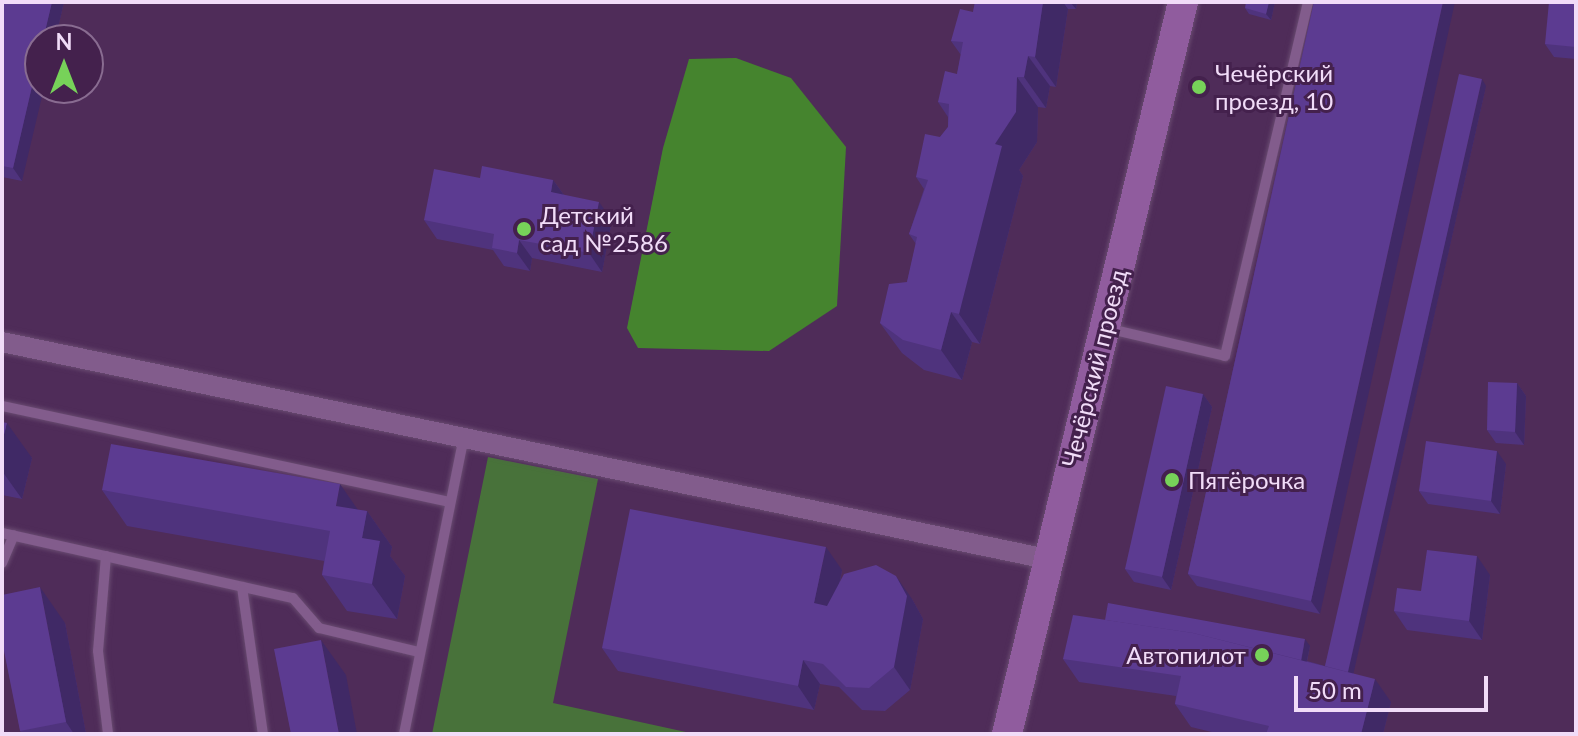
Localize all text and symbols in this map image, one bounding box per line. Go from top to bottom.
north arrow [24,24,104,104]
text: N [56,28,72,55]
place label: Чечёрский проезд, 10 [1215,59,1333,115]
marker: Чечёрский проезд, 10 [1190,78,1208,96]
place label: Детский сад №2586 [540,201,668,257]
marker: Детский сад №2586 [515,220,533,238]
street label: Чечёрский проезд [1055,266,1133,470]
place label: Пятёрочка [1188,466,1305,494]
marker: Пятёрочка [1163,471,1181,489]
place label: Автопилот [1126,641,1246,669]
marker: Автопилот [1253,646,1271,664]
scale bar [1298,660,1492,710]
text: 50 m [1308,675,1362,704]

